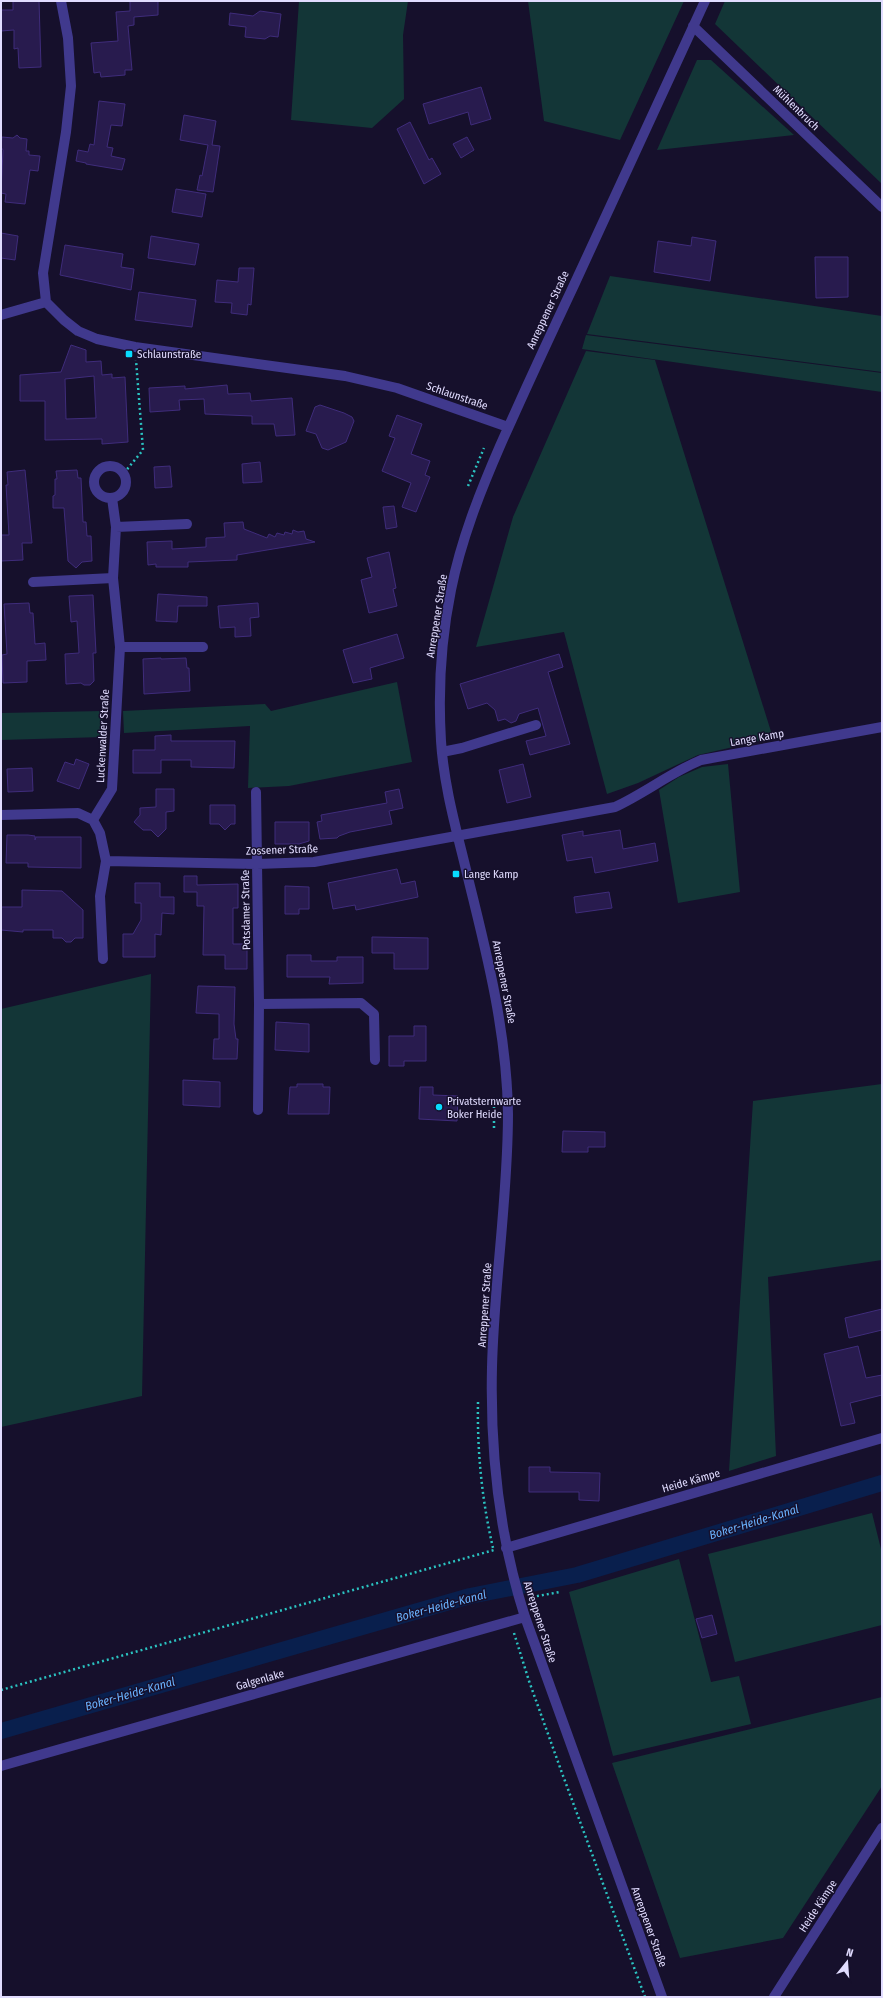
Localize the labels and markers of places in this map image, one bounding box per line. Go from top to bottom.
place label: Schlaunstraße [137,348,201,361]
marker: Schlaunstraße [124,349,134,359]
place label: Lange Kamp [464,868,519,881]
marker: Lange Kamp [451,869,461,879]
place label: Privatsternwarte Boker Heide [447,1095,521,1121]
marker: Privatsternwarte Boker Heide [434,1102,444,1112]

